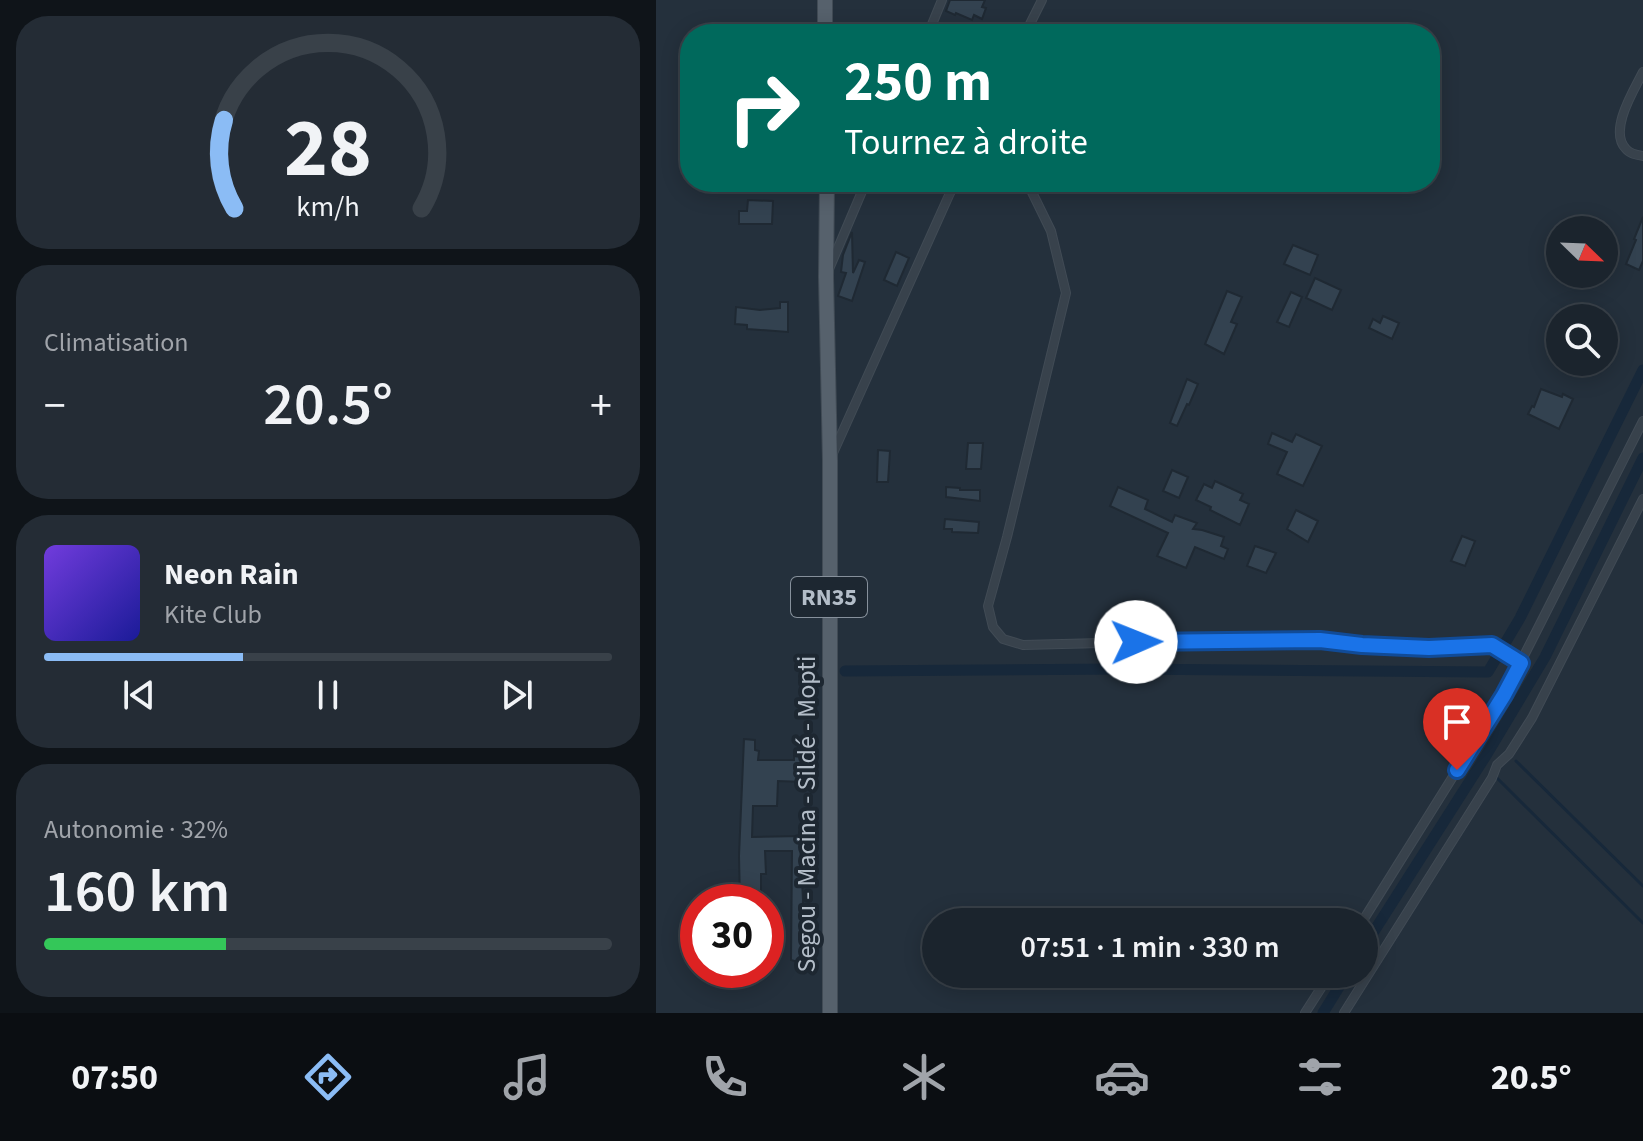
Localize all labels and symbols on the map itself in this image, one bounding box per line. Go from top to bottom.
north arrow [1546,216,1618,288]
road number: RN35 [791,577,867,617]
position arrow [1094,600,1178,684]
street label: Segou - Macina - Sildé - Mopti [788,656,825,972]
pin [1423,688,1491,770]
speed limit sign: 30 [680,884,784,988]

